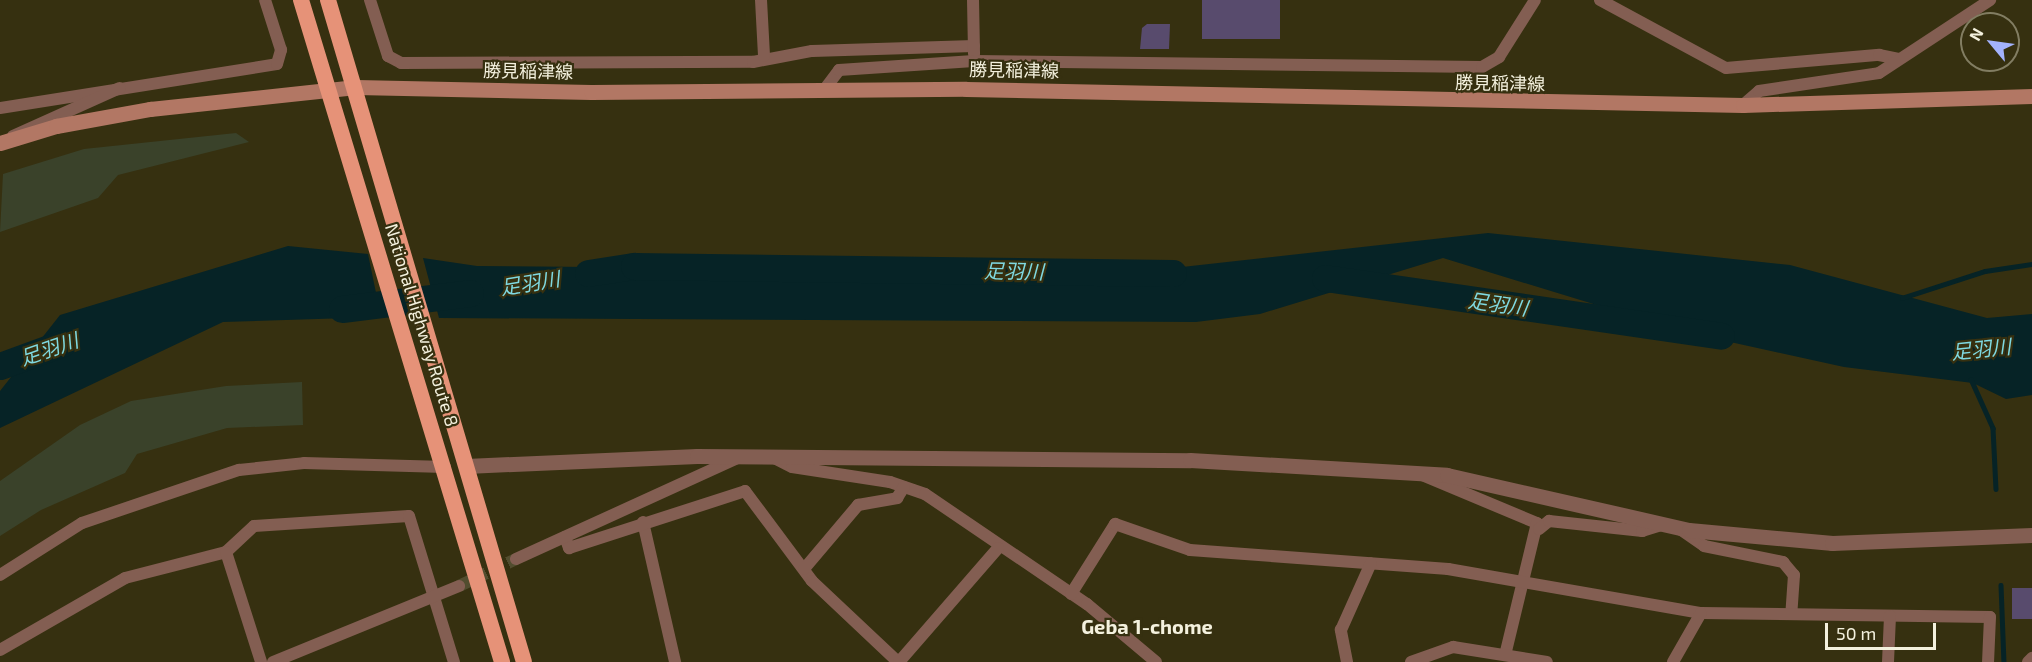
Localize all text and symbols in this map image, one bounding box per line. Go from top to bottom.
north arrow [1960,12,2020,72]
text: N [1964,24,1987,44]
street label: 勝見稲津線 [969,58,1059,82]
street label: 勝見稲津線 [483,59,573,83]
street label: 勝見稲津線 [1455,71,1545,95]
street label: National Highway Route 8 [381,220,463,430]
water label: 足羽川 [984,258,1044,284]
water label: 足羽川 [498,266,562,300]
water label: 足羽川 [1467,288,1529,320]
water label: 足羽川 [17,328,81,370]
water label: 足羽川 [1950,334,2012,364]
scale bar [1828,611,1939,649]
district label: Geba 1-chome [1081,614,1213,638]
text: 50 m [1836,622,1876,644]

